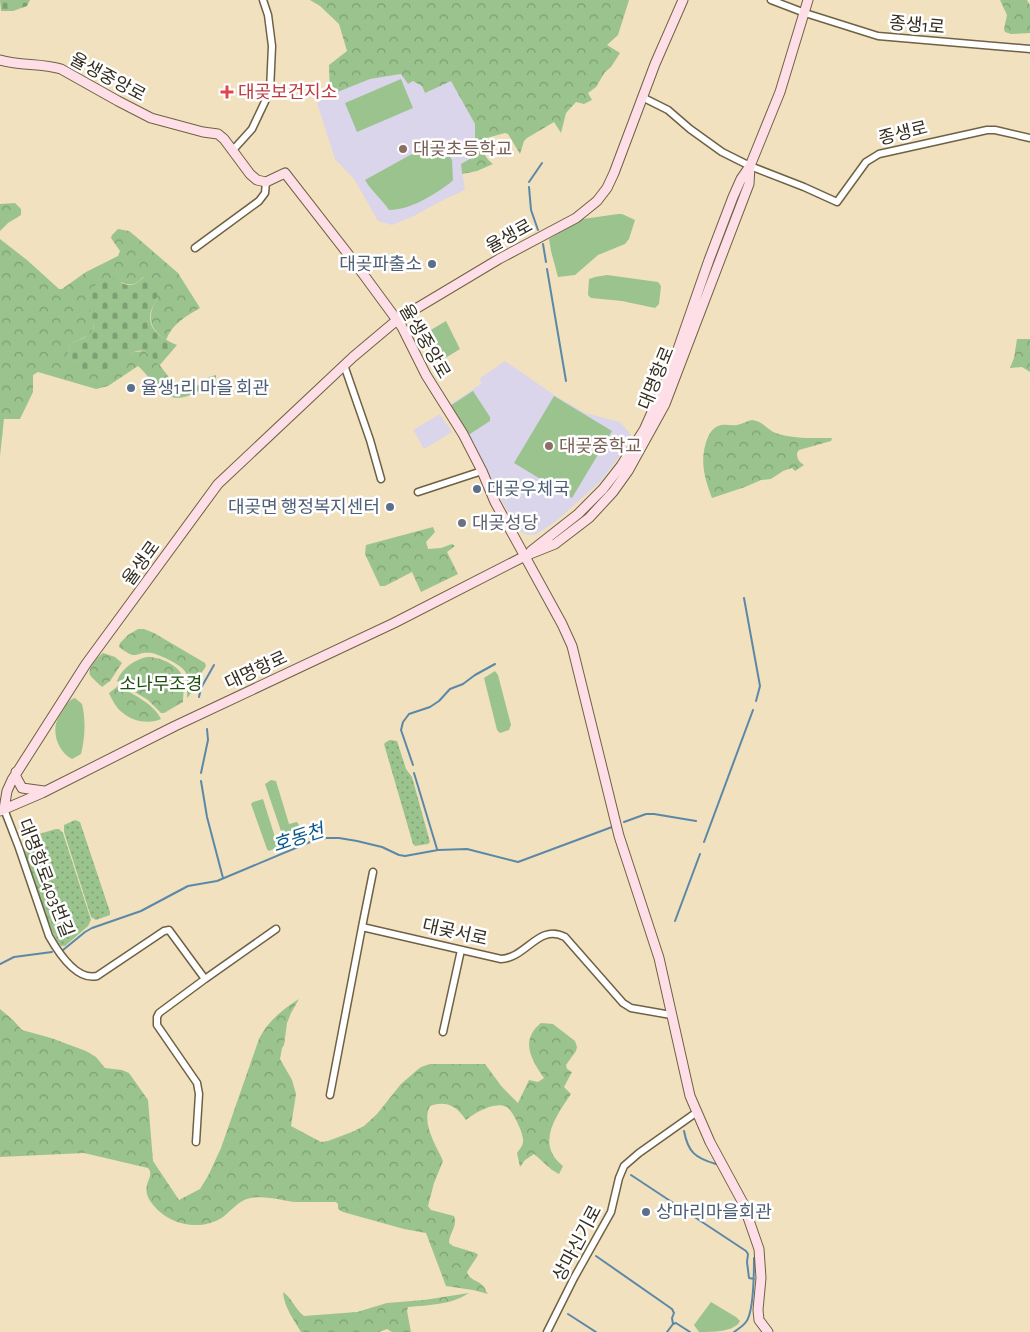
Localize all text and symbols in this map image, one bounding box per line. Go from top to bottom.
street label: 종생1로 [888,14,946,37]
street label: 율생중앙로 [67,49,149,105]
place label: 대곶보건지소 [238,82,337,102]
marker: 대곶보건지소 [220,85,234,99]
street label: 종생로 [877,118,930,149]
place label: 대곶초등학교 [413,140,512,159]
marker: 대곶초등학교 [397,143,409,155]
street label: 율생로 [483,216,536,257]
place label: 대곶파출소 [339,255,422,274]
marker: 대곶파출소 [426,258,438,270]
street label: 율생중앙로 [396,300,454,382]
street label: 대명항로 [635,344,678,412]
place label: 율생1리 마을 회관 [141,378,269,398]
marker: 율생1리 마을 회관 [125,382,137,394]
place label: 대곶중학교 [559,437,642,456]
marker: 대곶중학교 [543,440,555,452]
place label: 대곶우체국 [487,479,570,499]
marker: 대곶우체국 [471,483,483,495]
place label: 대곶면 행정복지센터 [228,497,380,517]
marker: 대곶면 행정복지센터 [384,501,396,513]
place label: 대곶성당 [472,513,538,533]
marker: 대곶성당 [456,517,468,529]
street label: 율생로 [119,538,164,589]
street label: 대명항로 [222,648,290,693]
park label: 소나무조경 [120,675,202,694]
street label: 대명항로403번길 [14,816,77,940]
water label: 호동천 [270,820,328,856]
street label: 대곶서로 [420,916,489,949]
street label: 상마신기로 [549,1202,605,1284]
place label: 상마리마을회관 [656,1202,772,1222]
marker: 상마리마을회관 [640,1206,652,1218]

